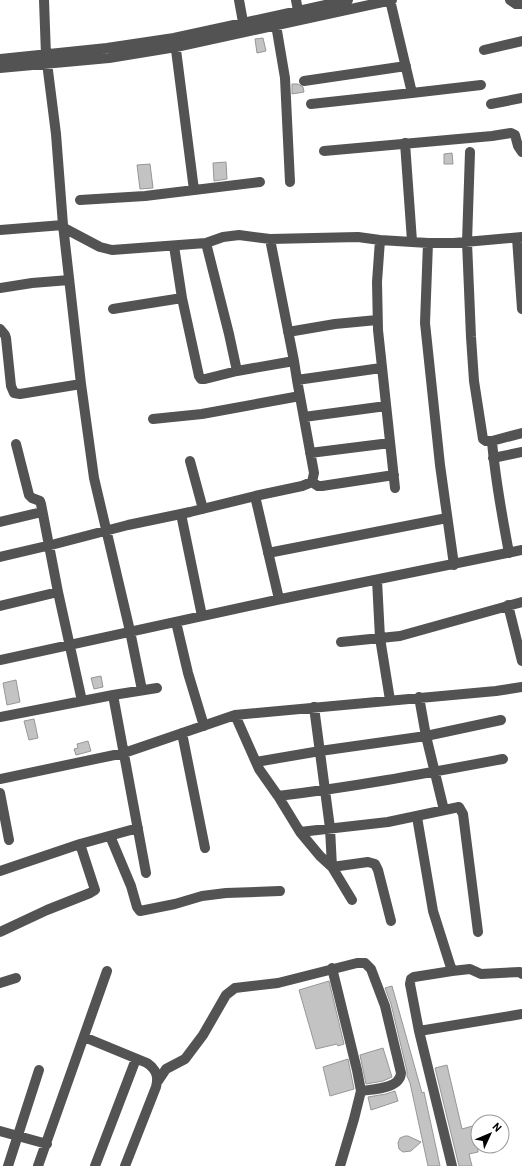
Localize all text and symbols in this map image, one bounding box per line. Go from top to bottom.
north arrow [470,1114,510,1154]
text: N [490,1120,505,1134]

